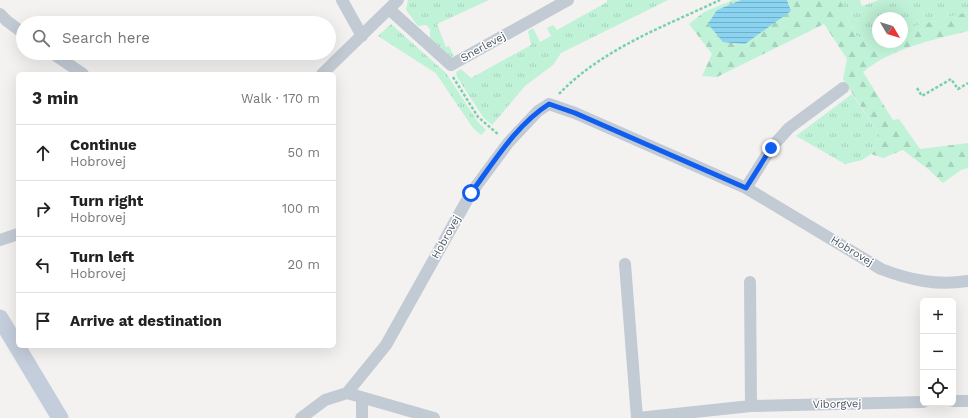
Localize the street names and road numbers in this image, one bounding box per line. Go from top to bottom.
street label: Snerlevej [458,29,508,65]
street label: Hobrovej [429,213,463,261]
street label: Hobrovej [828,233,876,269]
street label: Viborgvej [813,397,861,411]

